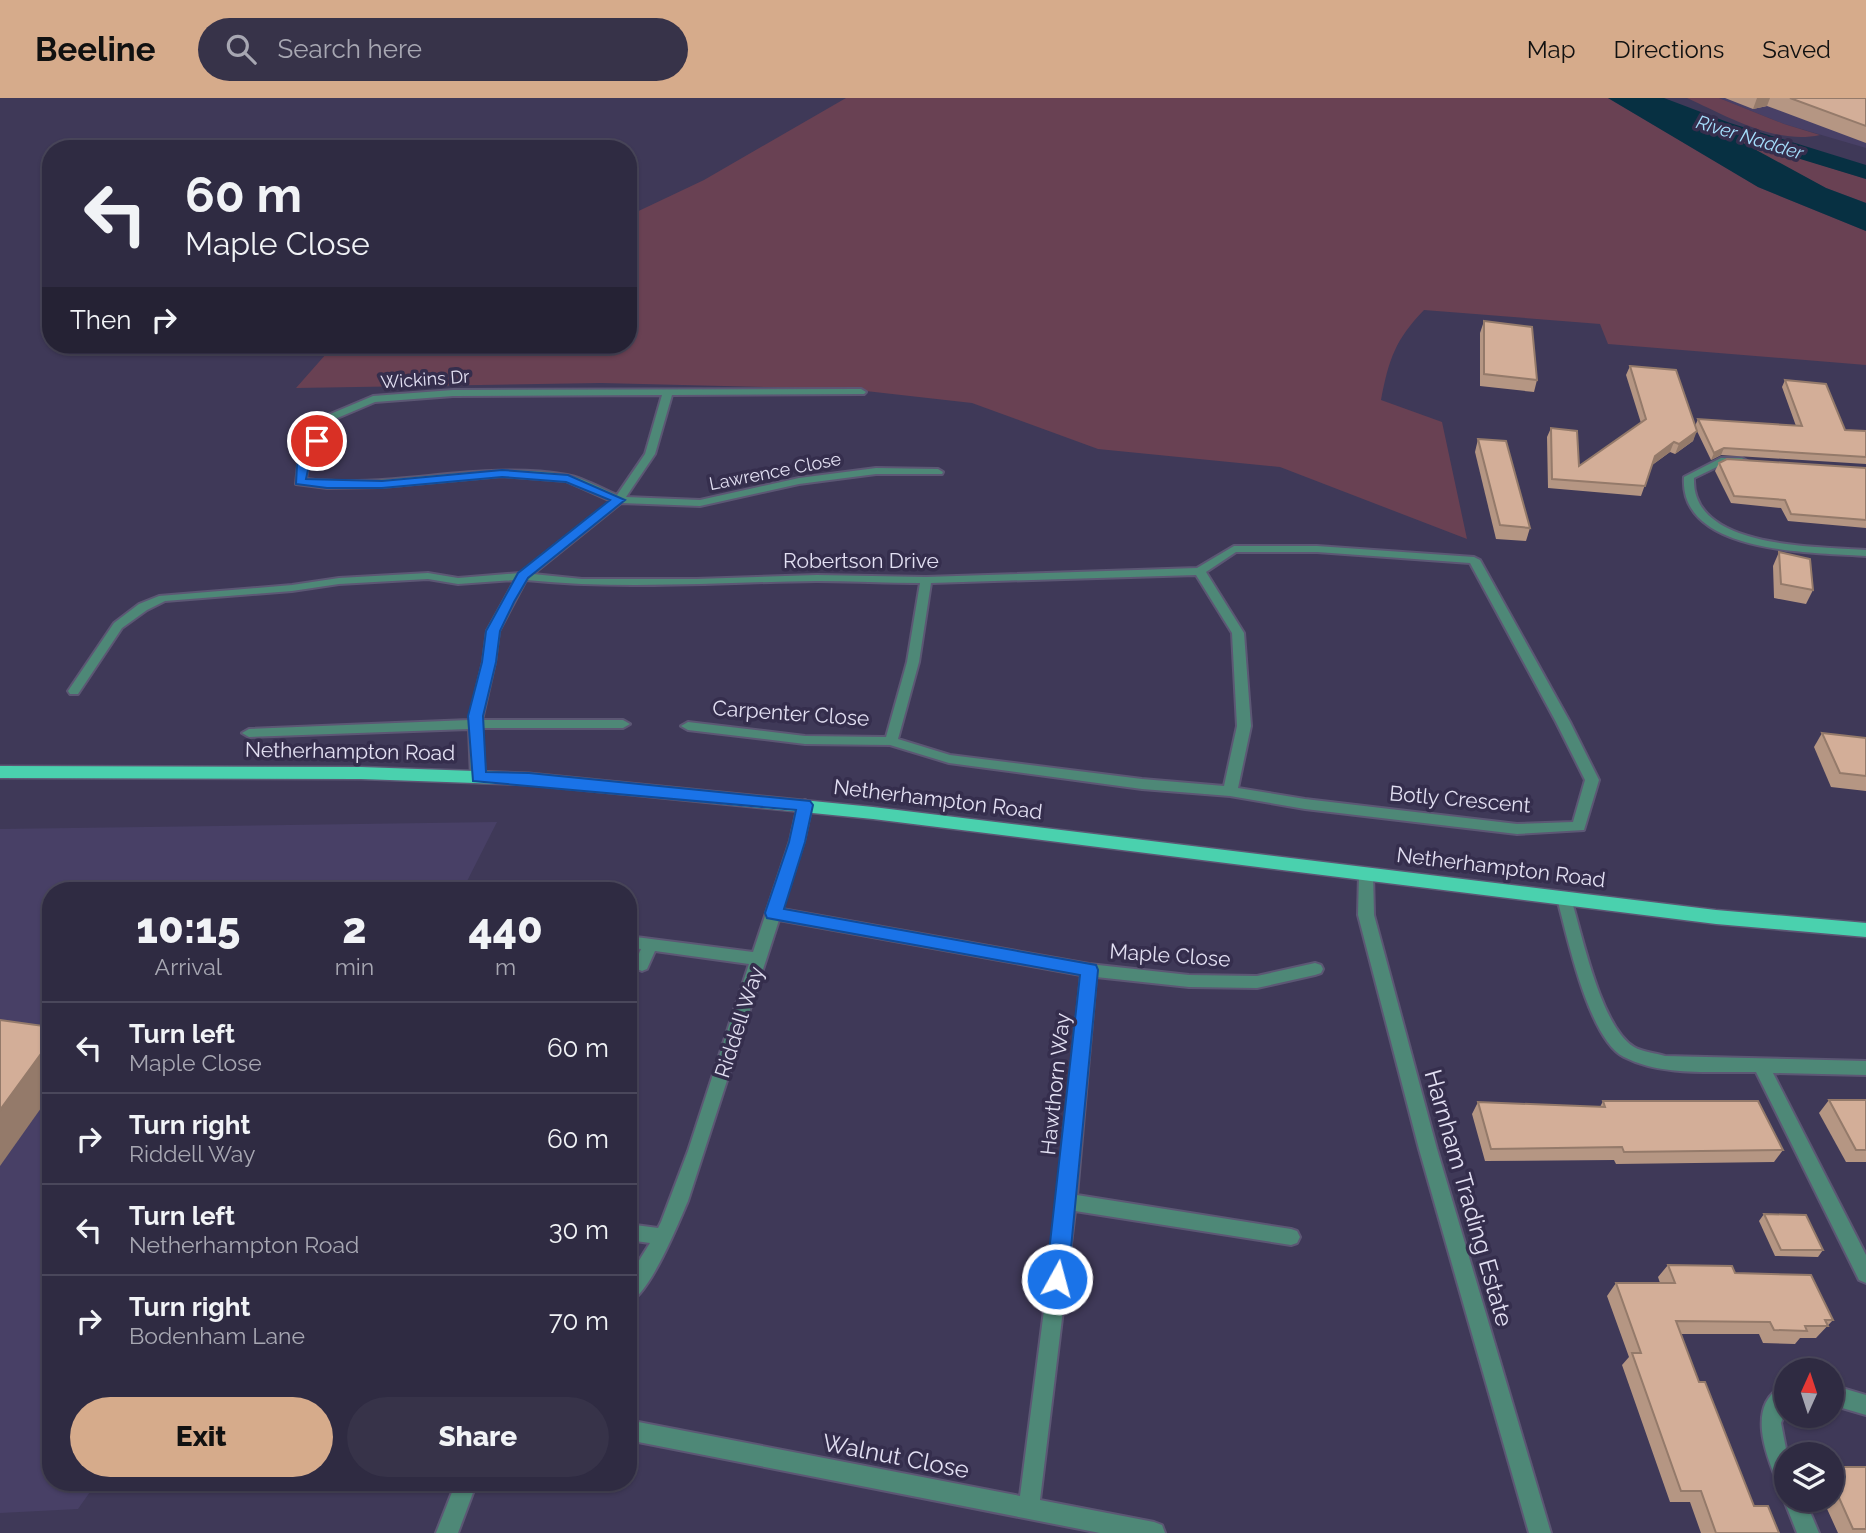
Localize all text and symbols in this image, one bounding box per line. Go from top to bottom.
search box [198,18,688,81]
text: Beeline [35,30,156,69]
icon: search [222,30,260,68]
text: Search here [278,34,422,64]
text: Map [1527,35,1576,64]
text: Directions [1614,35,1724,64]
text: Saved [1762,35,1831,64]
water label: River Nadder [1694,110,1808,164]
text: 60 m [185,166,302,223]
icon: left [70,168,161,259]
text: Maple Close [185,225,370,262]
icon: right [145,301,183,339]
text: Then [70,305,131,335]
street label: Wickins Dr [380,365,471,393]
pin [287,411,347,471]
icon: arrive [298,422,336,460]
street label: Lawrence Close [707,448,843,494]
street label: Robertson Drive [783,548,939,573]
street label: Carpenter Close [712,695,870,731]
street label: Netherhampton Road [245,737,455,765]
street label: Netherhampton Road [832,774,1044,824]
street label: Botly Crescent [1388,780,1532,818]
street label: Netherhampton Road [1395,842,1607,892]
text: 10:15 [136,904,240,953]
text: 2 [342,904,367,953]
text: 440 [468,904,543,953]
street label: Maple Close [1109,938,1231,972]
text: Arrival [155,953,222,980]
text: min [335,953,374,980]
text: m [495,953,516,980]
street label: Riddell Way [709,963,769,1081]
street label: Hawthorn Way [1035,1012,1075,1156]
text: Turn left [129,1019,235,1049]
icon: left [70,1029,108,1067]
text: 60 m [547,1033,609,1063]
text: Maple Close [129,1049,262,1076]
street label: Harnham Trading Estate [1418,1066,1520,1330]
text: Turn right [129,1110,250,1140]
icon: right [70,1120,108,1158]
text: 60 m [547,1124,609,1154]
text: Riddell Way [129,1140,255,1167]
text: Turn left [129,1201,235,1231]
icon: left [70,1211,108,1249]
text: 30 m [549,1215,609,1245]
text: Netherhampton Road [129,1231,359,1258]
position arrow [1020,1242,1094,1316]
text: Turn right [129,1292,250,1322]
icon: right [70,1302,108,1340]
text: 70 m [549,1306,609,1336]
text: Bodenham Lane [129,1322,305,1349]
north arrow [1774,1358,1844,1428]
map controls [1774,1358,1844,1512]
button: Exit [70,1397,333,1477]
button: Share [347,1397,609,1477]
street label: Walnut Close [820,1428,972,1484]
button: layers [1774,1442,1844,1512]

